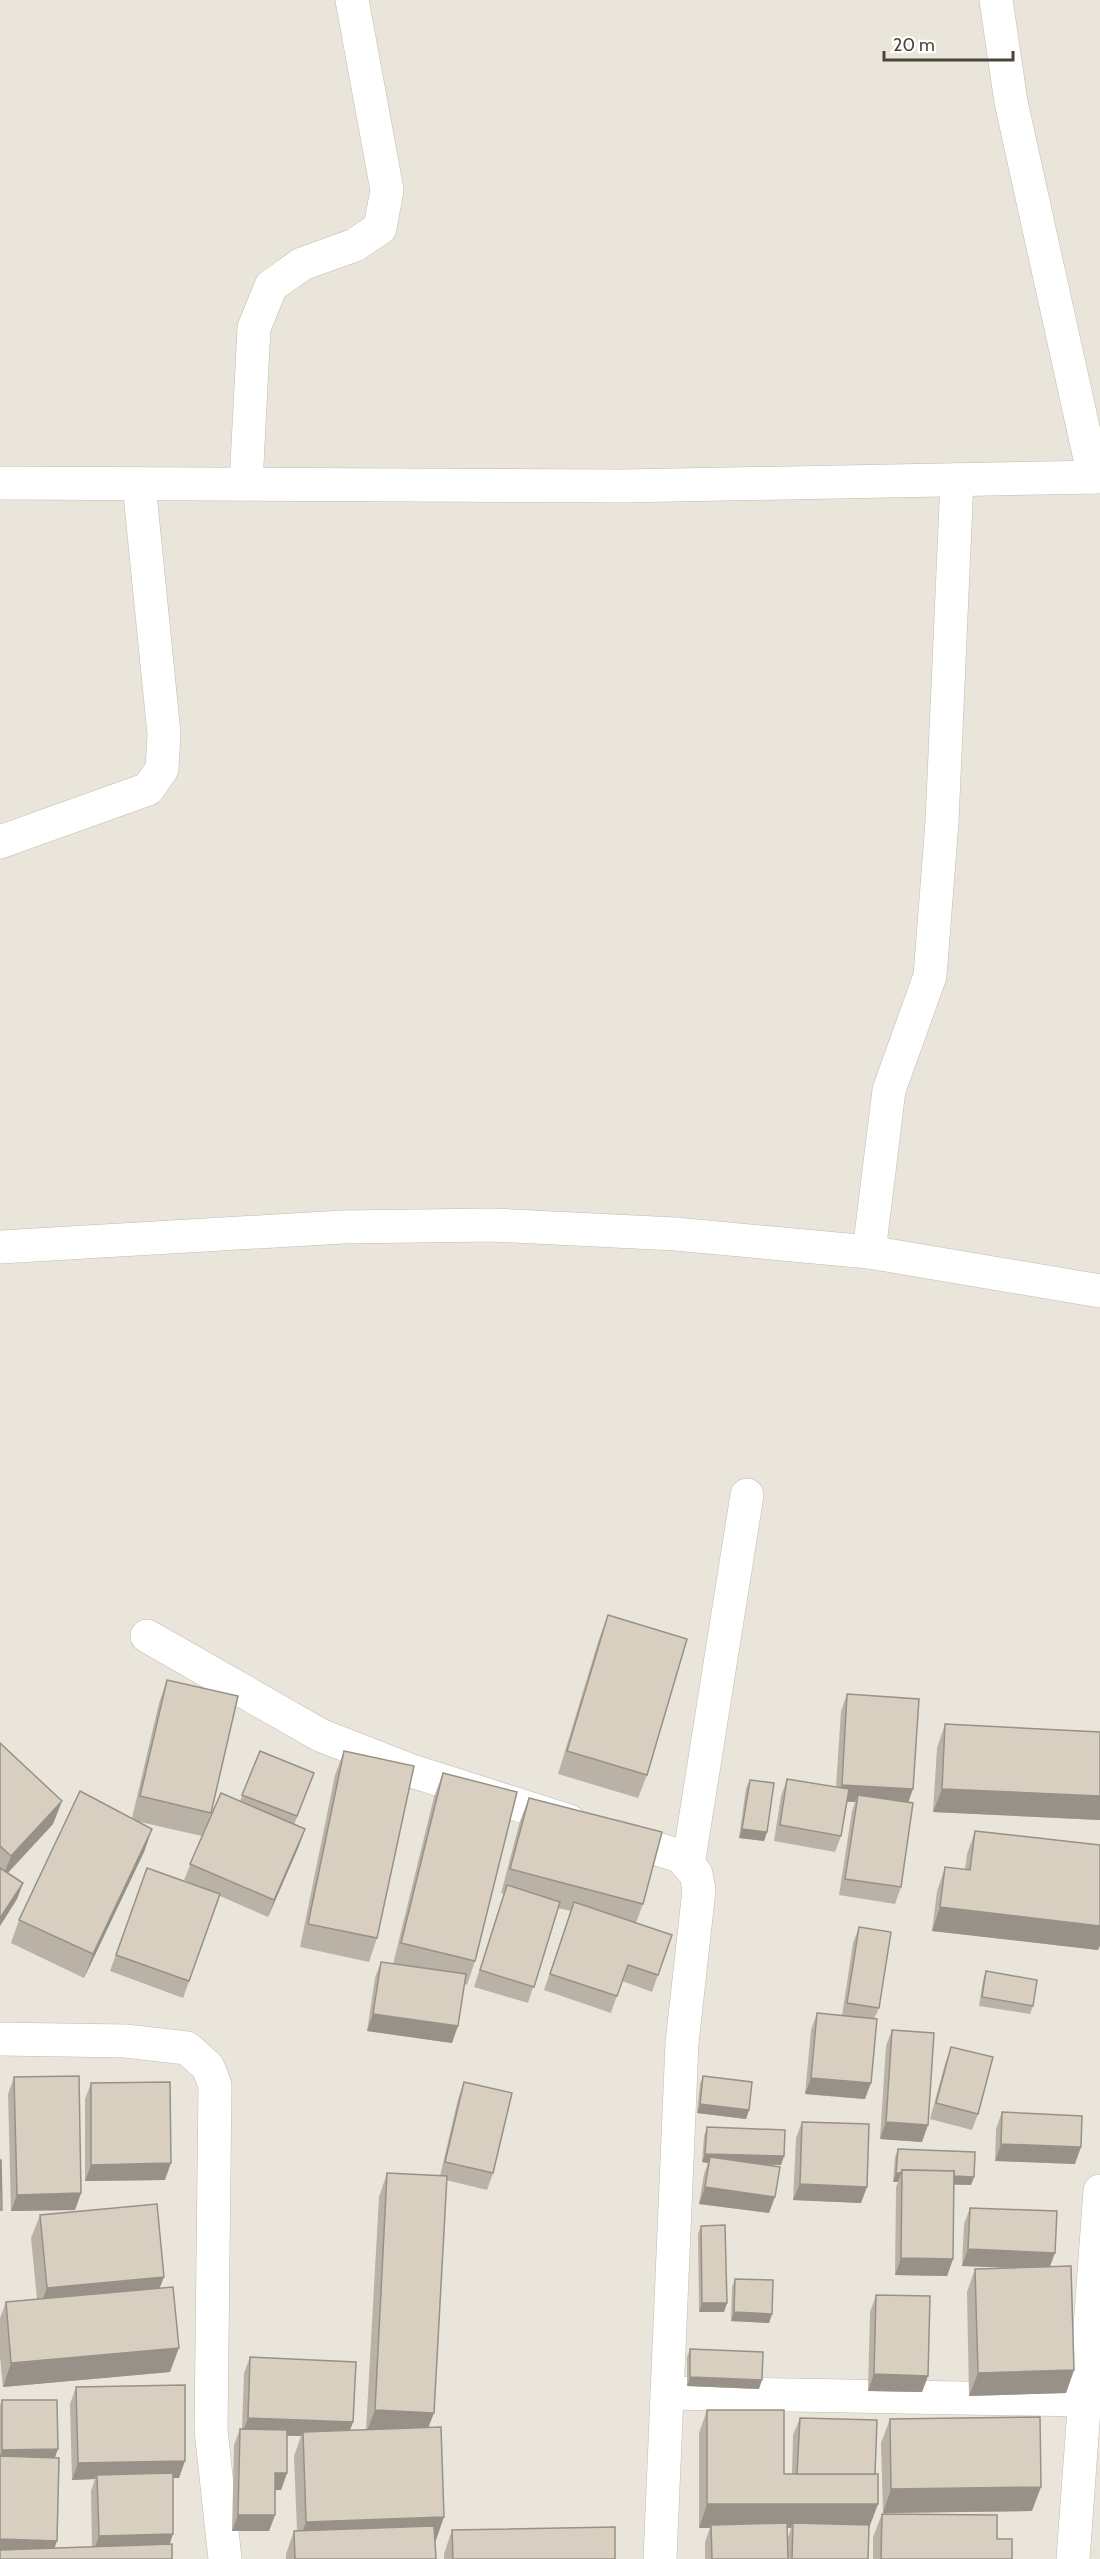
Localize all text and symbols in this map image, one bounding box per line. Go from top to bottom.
scale bar [884,24,1013,62]
text: 20 m [893,34,935,56]

